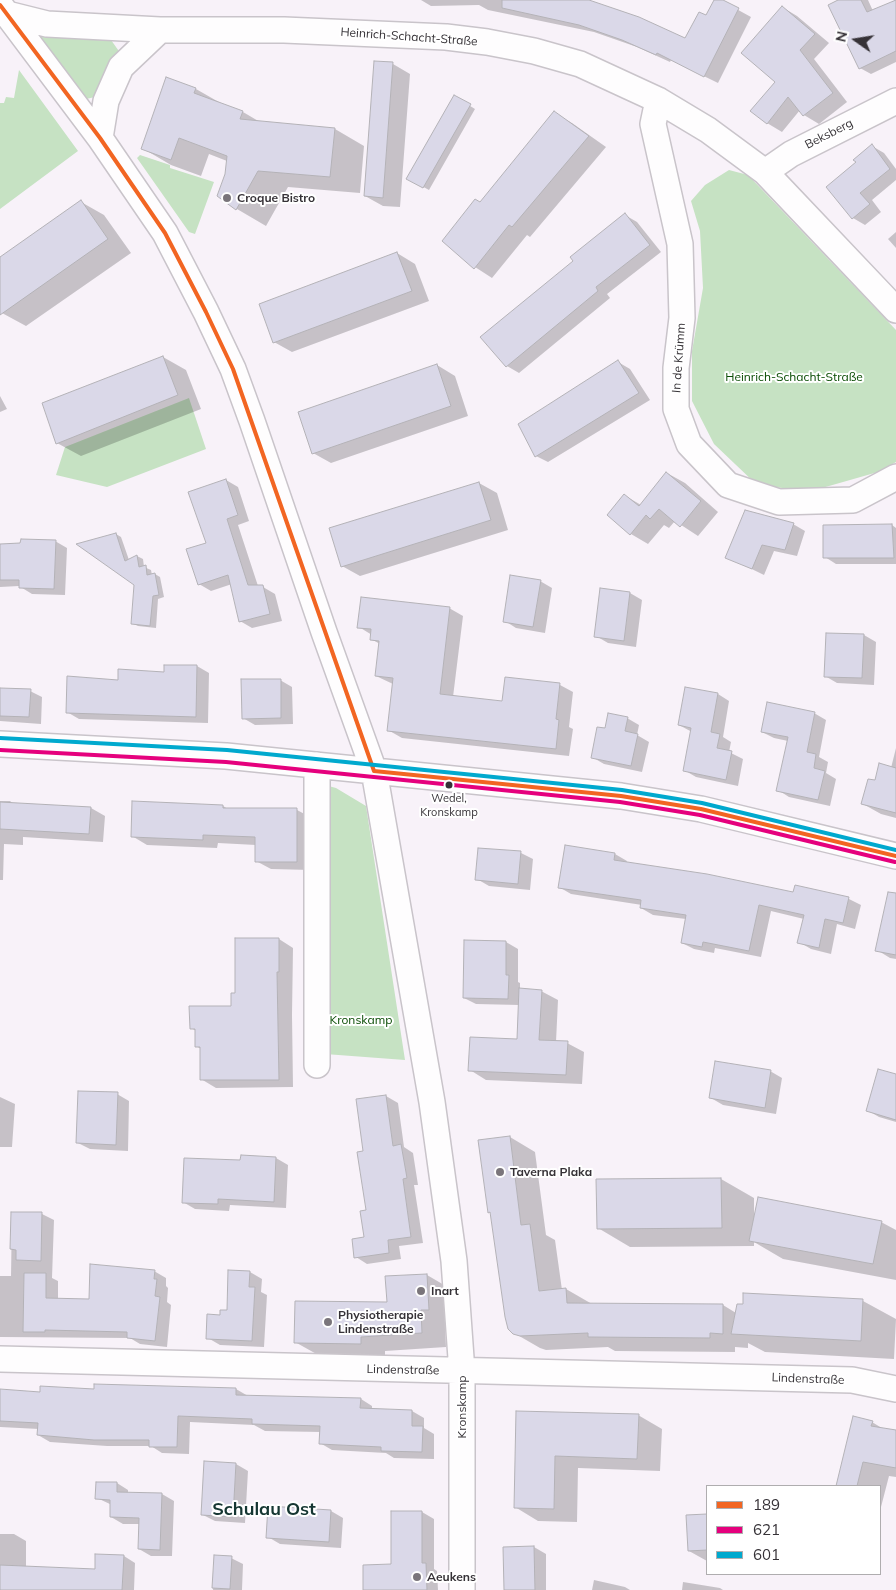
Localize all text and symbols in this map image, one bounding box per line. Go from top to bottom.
north arrow [831,15,881,65]
street label: Heinrich-Schacht-Straße [340,25,478,49]
text: N [831,29,851,44]
street label: Beksberg [803,116,855,152]
place label: Croque Bistro [237,191,315,205]
marker: Croque Bistro [221,192,233,204]
street label: In de Krümm [669,323,689,393]
park label: Heinrich-Schacht-Straße [725,370,863,384]
marker: Wedel, Kronskamp [444,780,454,790]
place label: Wedel, Kronskamp [420,792,478,818]
park label: Kronskamp [330,1013,392,1027]
place label: Taverna Plaka [510,1165,592,1179]
marker: Taverna Plaka [494,1166,506,1178]
place label: Inart [431,1284,459,1298]
marker: Inart [415,1285,427,1297]
place label: Physiotherapie Lindenstraße [338,1308,423,1336]
marker: Physiotherapie Lindenstraße [322,1316,334,1328]
street label: Lindenstraße [366,1362,440,1378]
street label: Lindenstraße [771,1371,845,1387]
street label: Kronskamp [455,1376,469,1438]
legend [706,1485,881,1575]
text: 189 [753,1495,780,1514]
district label: Schulau Ost [212,1499,316,1521]
text: 621 [753,1520,780,1539]
text: 601 [753,1545,780,1564]
place label: Aeukens [427,1570,476,1584]
marker: Aeukens [411,1571,423,1583]

